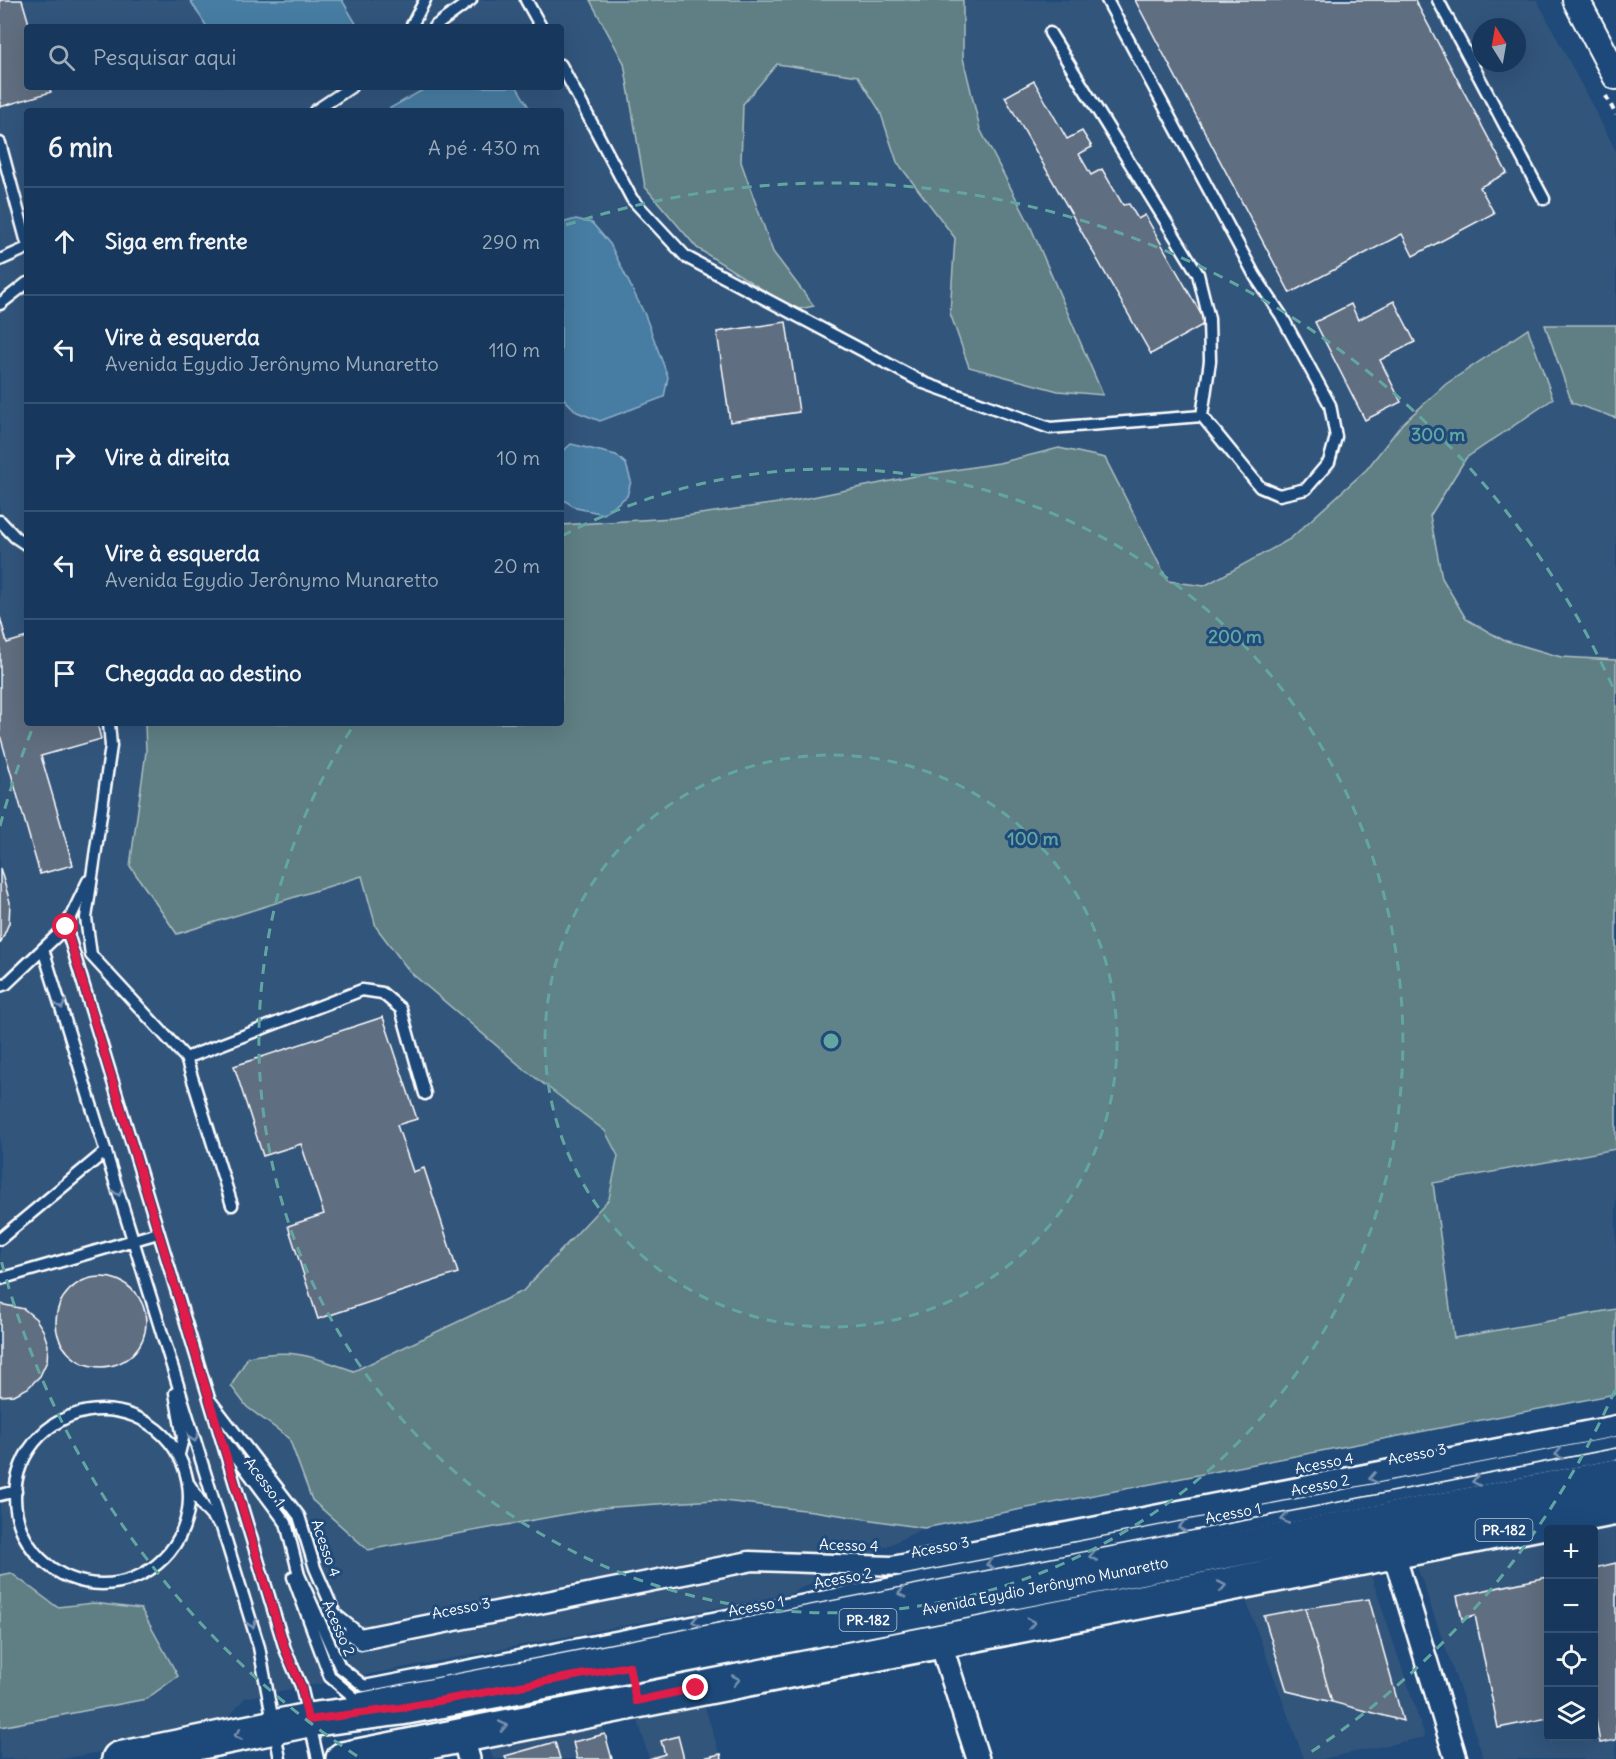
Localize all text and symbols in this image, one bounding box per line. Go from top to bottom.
north arrow [1472,18,1526,72]
search box [24,24,564,90]
icon: search [45,41,78,74]
text: Pesquisar aqui [93,43,236,71]
text: 6 min [48,131,113,164]
text: A pé · 430 m [428,135,540,160]
icon: ahead [48,225,81,258]
text: Siga em frente [105,227,248,255]
text: 290 m [482,229,540,254]
text: Vire à esquerda [105,323,260,351]
icon: left [48,333,81,366]
text: 110 m [489,337,540,362]
text: Avenida Egydio Jerônymo Munaretto [105,351,439,376]
text: 300 m [1411,423,1465,446]
icon: right [48,441,81,474]
text: Vire à direita [105,443,230,471]
text: 10 m [497,445,540,470]
text: Vire à esquerda [105,539,260,567]
icon: left [48,549,81,582]
text: 20 m [494,553,540,578]
text: Avenida Egydio Jerônymo Munaretto [105,567,439,592]
text: 200 m [1208,625,1262,648]
icon: arrive [48,657,81,690]
text: Chegada ao destino [105,659,302,687]
text: 100 m [1008,827,1059,850]
route start [52,913,78,939]
one-way arrow [54,999,66,1010]
centre of rings [821,1031,841,1051]
one-way arrow [111,1186,123,1196]
one-way arrow [187,1432,200,1443]
street label: Acesso 3 [1386,1439,1448,1469]
one-way arrow [1554,1447,1564,1460]
street label: Acesso 4 [1293,1448,1355,1478]
street label: Acesso 1 [240,1454,290,1510]
street label: Acesso 2 [1289,1470,1351,1500]
one-way arrow [1368,1471,1378,1484]
one-way arrow [1471,1474,1481,1487]
street label: Acesso 1 [1203,1498,1263,1528]
one-way arrow [1280,1512,1290,1525]
street label: Acesso 4 [307,1517,345,1579]
road number: PR-182 [1476,1519,1532,1541]
one-way arrow [1177,1520,1187,1533]
map controls [1544,1525,1598,1741]
button: + [1544,1525,1598,1579]
street label: Acesso 3 [909,1532,971,1562]
street label: Acesso 4 [819,1534,879,1556]
one-way arrow [1089,1549,1099,1562]
street label: Avenida Egydio Jerônymo Munaretto [920,1553,1170,1619]
one-way arrow [986,1557,996,1570]
street label: Acesso 2 [812,1563,874,1593]
button: − [1544,1579,1598,1633]
one-way arrow [1217,1580,1227,1593]
one-way arrow [897,1586,907,1599]
street label: Acesso 1 [726,1591,786,1621]
street label: Acesso 3 [430,1593,492,1623]
street label: Acesso 2 [318,1597,360,1659]
road number: PR-182 [840,1609,896,1631]
one-way arrow [691,1614,701,1627]
one-way arrow [1025,1617,1035,1630]
one-way arrow [245,1618,257,1629]
button: locate [1544,1633,1598,1687]
route end [682,1674,708,1700]
one-way arrow [731,1674,741,1687]
button: layers [1544,1687,1598,1741]
one-way arrow [498,1720,508,1733]
one-way arrow [233,1728,243,1741]

